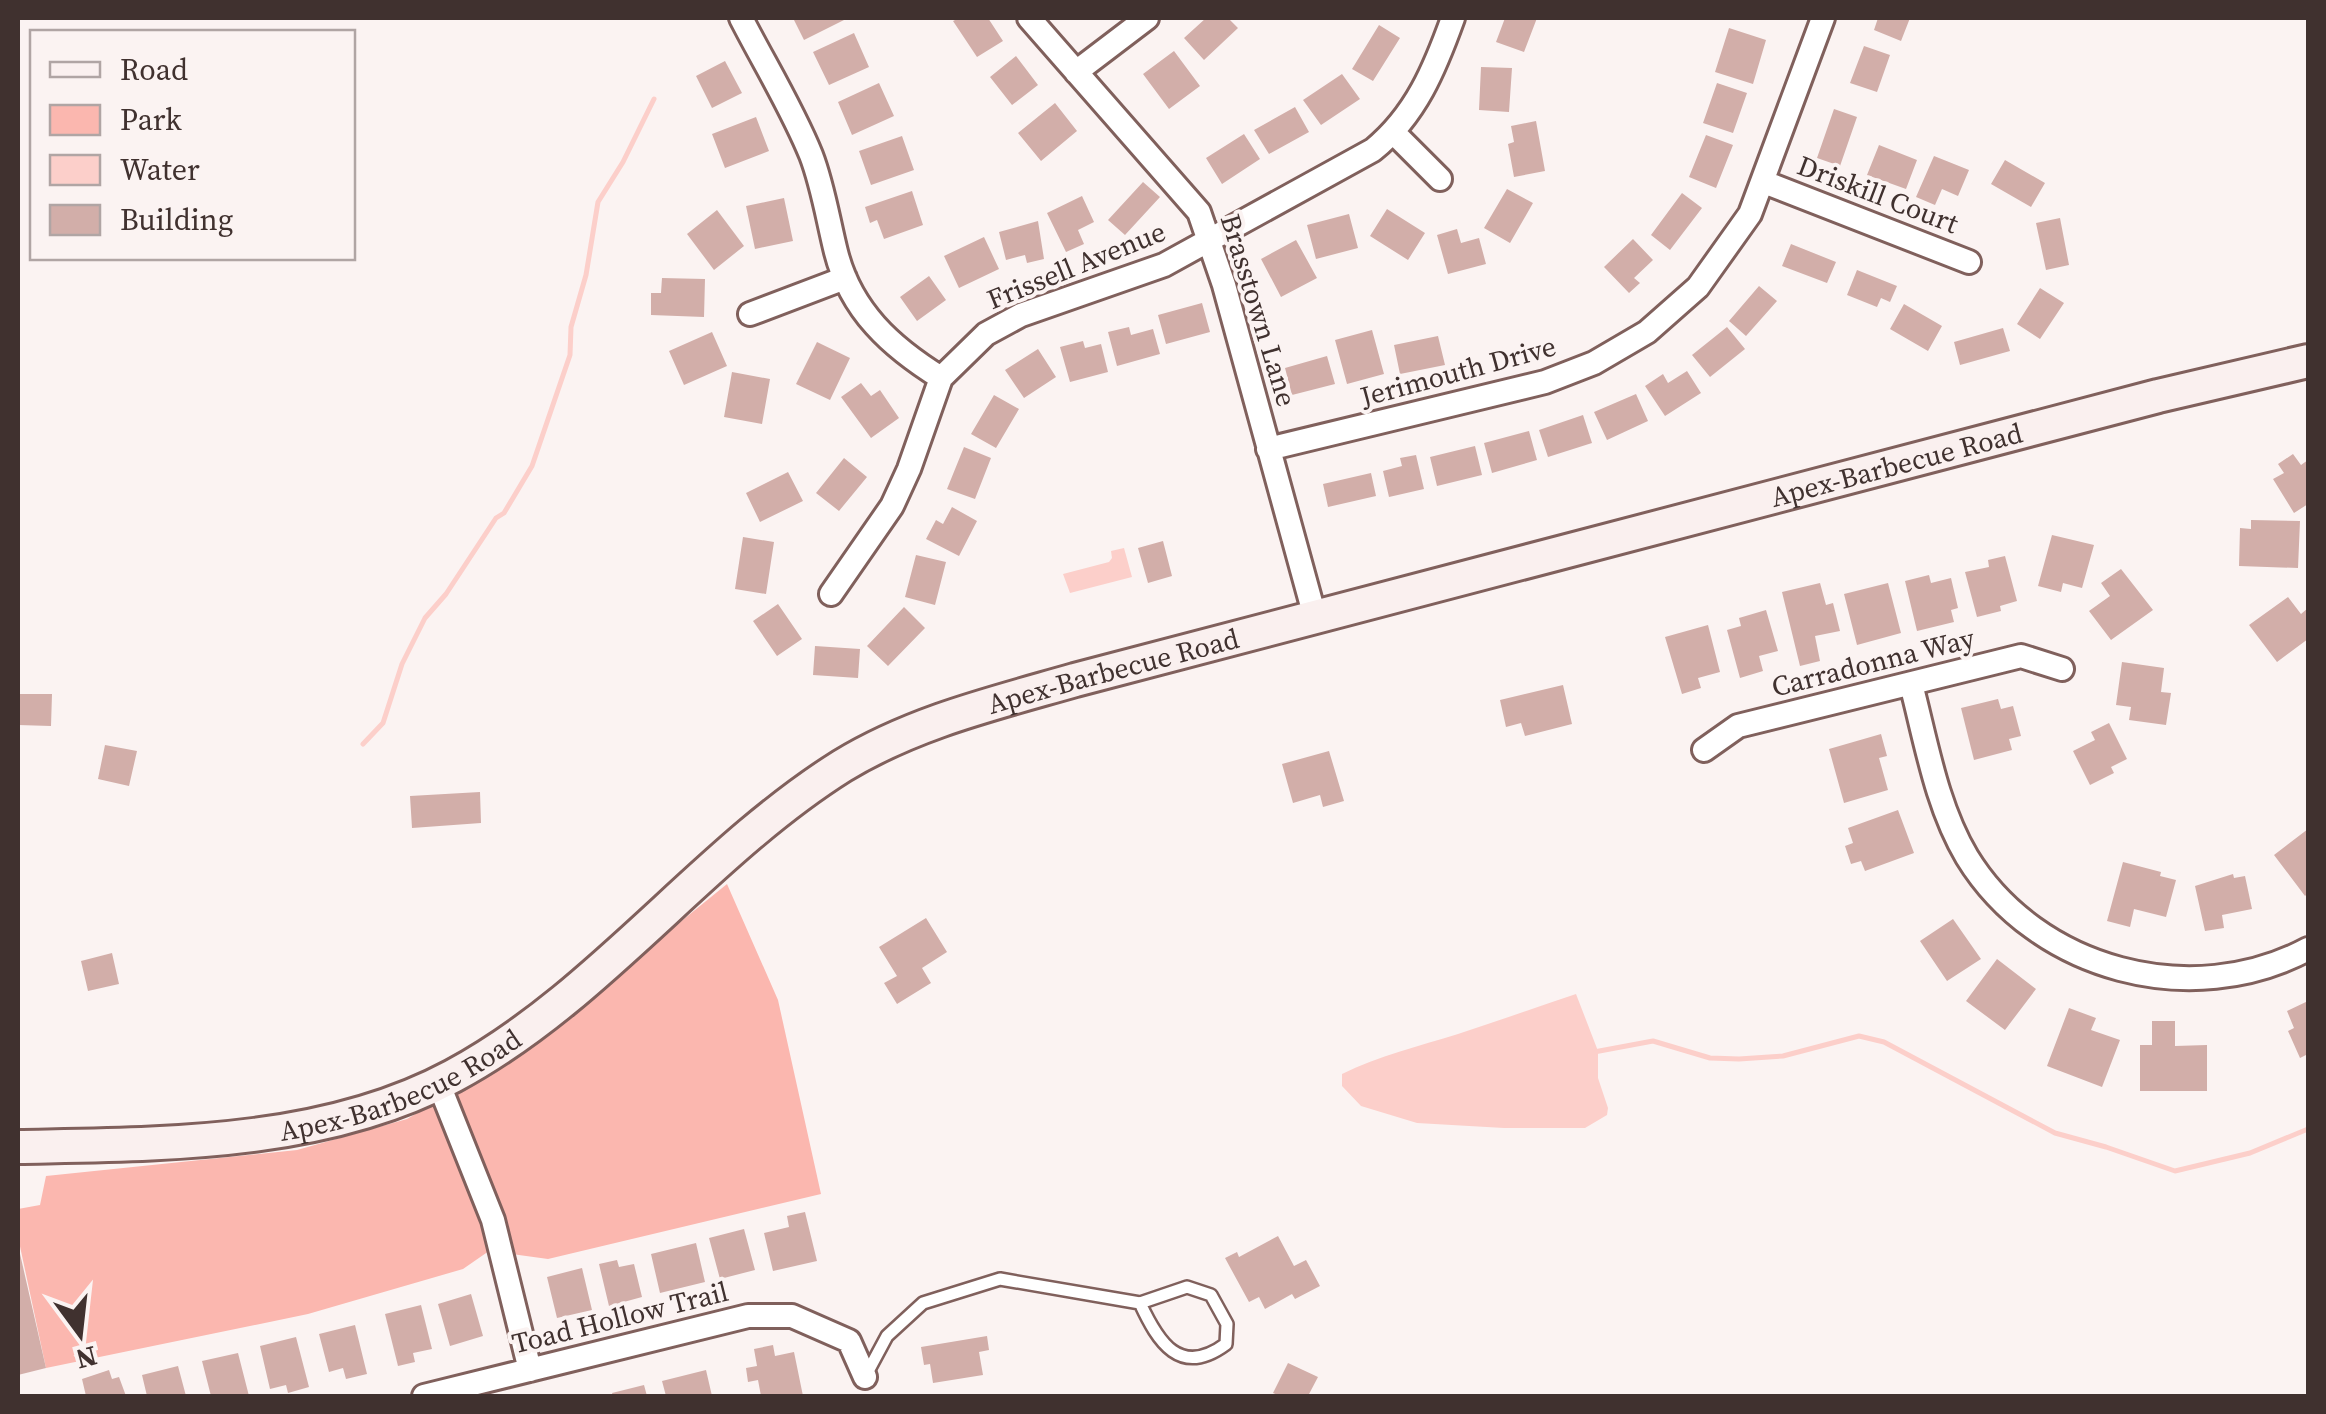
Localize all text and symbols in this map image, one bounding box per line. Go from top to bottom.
legend [30,30,355,260]
text: Road [120,49,188,90]
text: Park [120,99,182,140]
street label: Driskill Court [1792,146,1965,242]
text: Water [120,149,200,190]
text: Building [120,199,233,240]
street label: Brasstown Lane [1212,209,1306,411]
street label: Frissell Avenue [981,212,1171,318]
street label: Jerimouth Drive [1355,327,1560,416]
street label: Apex-Barbecue Road [1766,413,2027,516]
street label: Carradonna Way [1768,618,1979,706]
street label: Apex-Barbecue Road [983,619,1243,723]
street label: Apex-Barbecue Road [277,1020,529,1150]
street label: Toad Hollow Trail [508,1272,732,1362]
north arrow [30,1284,130,1384]
text: N [72,1337,101,1379]

